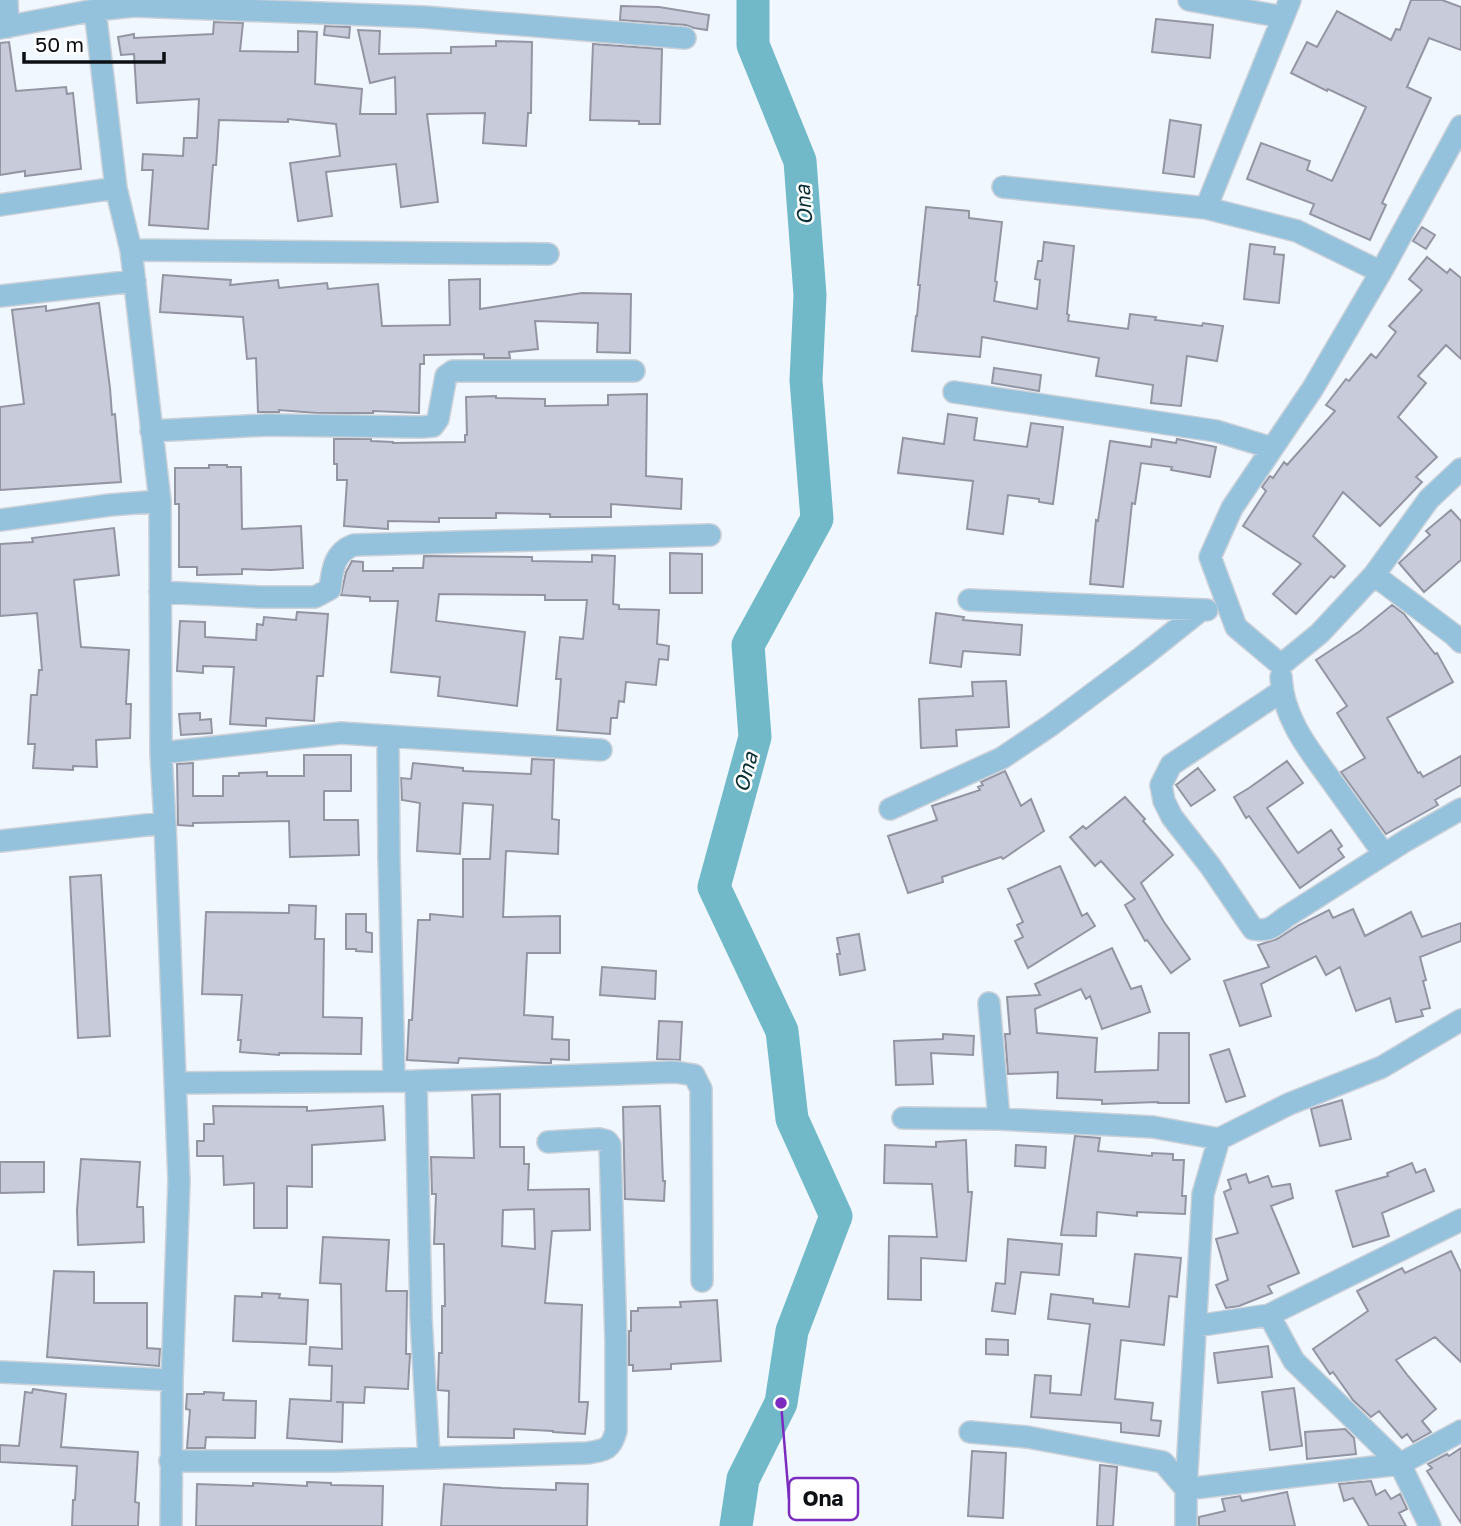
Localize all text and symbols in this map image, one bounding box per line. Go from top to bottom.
scale bar [24,21,164,65]
text: 50 m [35,31,84,57]
water label: Ona [789,183,817,226]
water label: Ona [727,748,763,795]
callout: Ona [789,1478,858,1520]
text: Ona [802,1485,844,1511]

